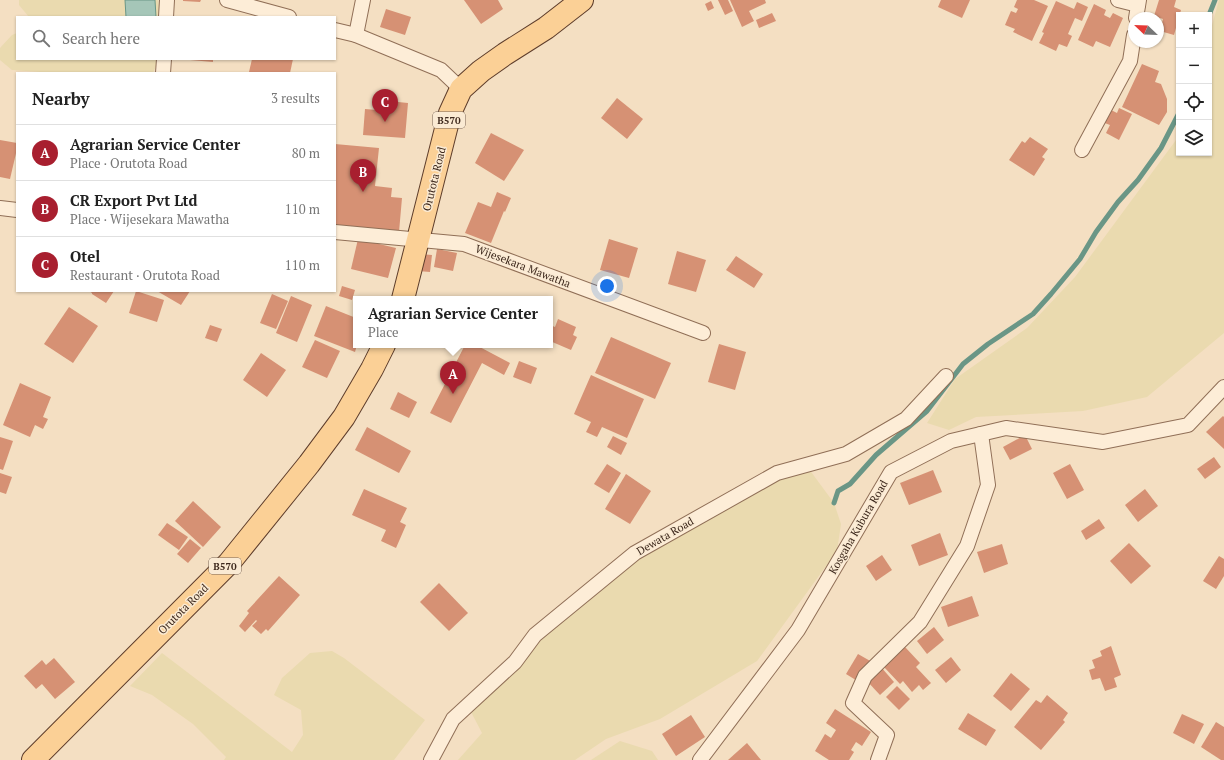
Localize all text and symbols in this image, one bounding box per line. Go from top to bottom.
north arrow [1128,12,1164,48]
map controls [1176,12,1212,156]
button: + [1176,12,1212,48]
search box [16,16,336,60]
icon: search [30,27,52,49]
text: Search here [62,28,140,48]
button: − [1176,48,1212,84]
button: locate [1176,84,1212,120]
text: Nearby [32,87,90,110]
text: 3 results [271,89,320,107]
pin: C [372,89,398,122]
road number: B570 [433,112,465,128]
button: layers [1176,120,1212,156]
text: Agrarian Service Center [70,134,240,154]
text: A [40,144,50,162]
text: 80 m [292,144,320,162]
street label: Orutota Road [419,145,449,213]
text: Place · Orutota Road [70,154,188,172]
pin: B [350,159,376,192]
text: CR Export Pvt Ltd [70,190,198,210]
text: B [41,200,49,218]
text: 110 m [285,200,320,218]
text: Place · Wijesekara Mawatha [70,210,229,228]
street label: Wijesekara Mawatha [473,241,573,291]
text: Otel [70,246,100,266]
text: C [41,256,49,274]
text: 110 m [285,256,320,274]
text: Restaurant · Orutota Road [70,266,220,284]
your location [597,276,617,296]
popup [353,296,553,348]
text: Agrarian Service Center [368,303,538,323]
text: Place [368,323,399,341]
pin: A [440,361,466,394]
street label: Kosgaha Kubura Road [825,478,891,576]
street label: Dewata Road [634,514,696,558]
road number: B570 [209,558,241,574]
street label: Orutota Road [155,581,211,637]

